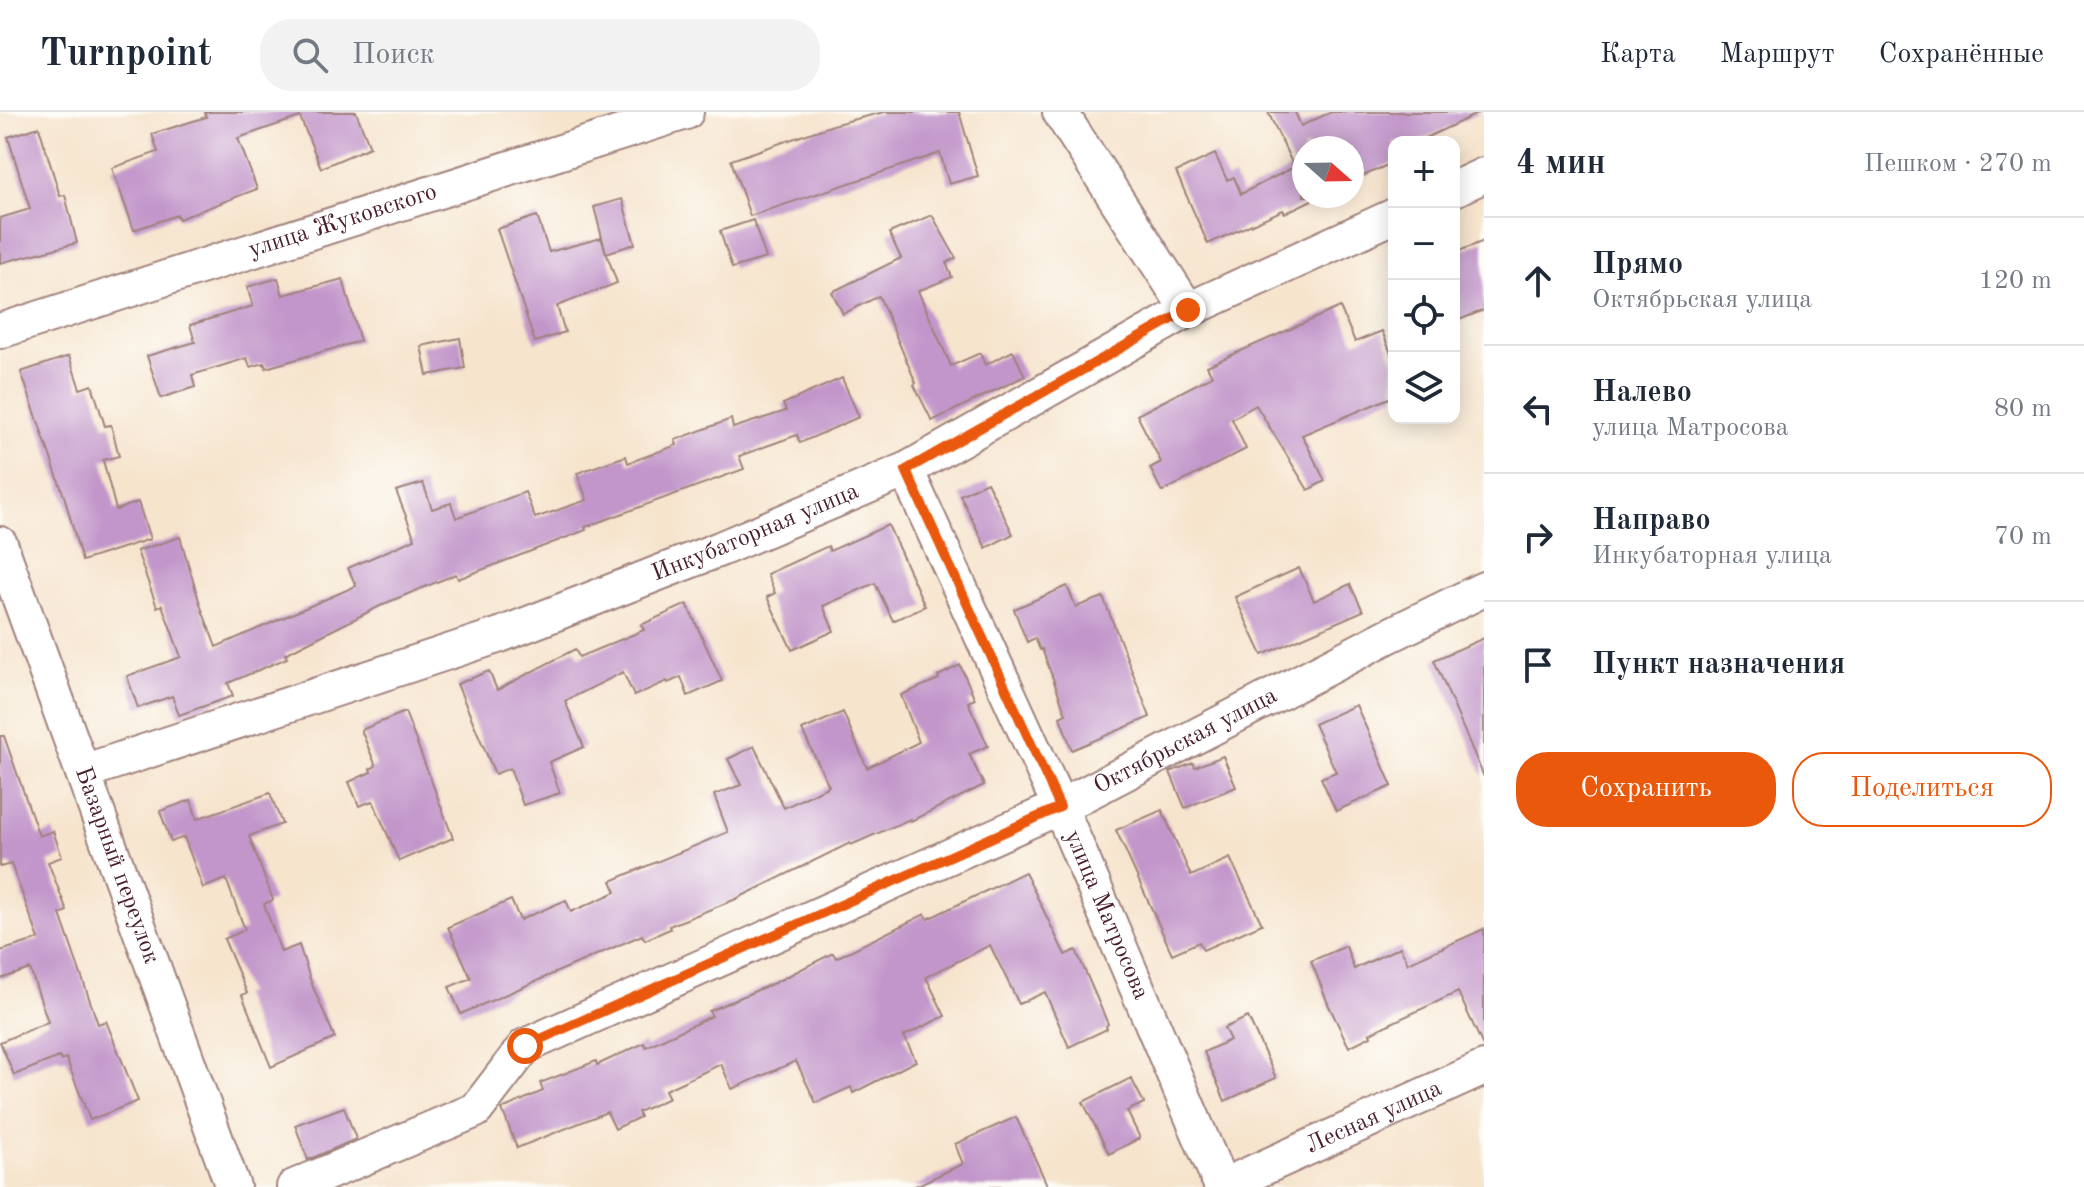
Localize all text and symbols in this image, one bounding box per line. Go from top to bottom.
search box [260,19,820,91]
icon: search [288,33,332,77]
text: Turnpoint [40,36,212,74]
text: Поиск [352,40,435,70]
text: Карта [1600,41,1676,69]
text: Маршрут [1720,41,1835,69]
text: Сохранённые [1879,41,2044,69]
north arrow [1292,136,1364,208]
map controls [1388,136,1460,424]
button: + [1388,136,1460,208]
text: 4 мин [1516,147,1606,181]
text: Пешком · 270 m [1864,151,2052,177]
street label: улица Жуковского [246,180,440,263]
button: − [1388,208,1460,280]
text: Прямо [1592,250,1683,280]
icon: ahead [1516,259,1560,303]
text: 120 m [1979,268,2052,294]
button: locate [1388,280,1460,352]
text: Октябрьская улица [1592,287,1812,313]
route end [1170,292,1206,328]
button: layers [1388,352,1460,424]
text: Налево [1592,378,1692,408]
icon: left [1516,387,1560,431]
text: 80 m [1994,396,2052,422]
text: улица Матросова [1592,415,1789,441]
street label: Инкубаторная улица [649,479,863,586]
text: Направо [1592,506,1711,536]
icon: right [1516,515,1560,559]
text: 70 m [1994,524,2052,550]
text: Инкубаторная улица [1592,543,1832,569]
icon: arrive [1516,643,1560,687]
text: Пункт назначения [1592,650,1845,680]
street label: Октябрьская улица [1090,684,1282,799]
button: Сохранить [1516,752,1776,827]
button: Поделиться [1792,752,2052,827]
street label: Базарный переулок [70,764,163,967]
street label: улица Матросова [1059,827,1153,1003]
route start [507,1028,543,1064]
street label: Лесная улица [1303,1077,1446,1159]

